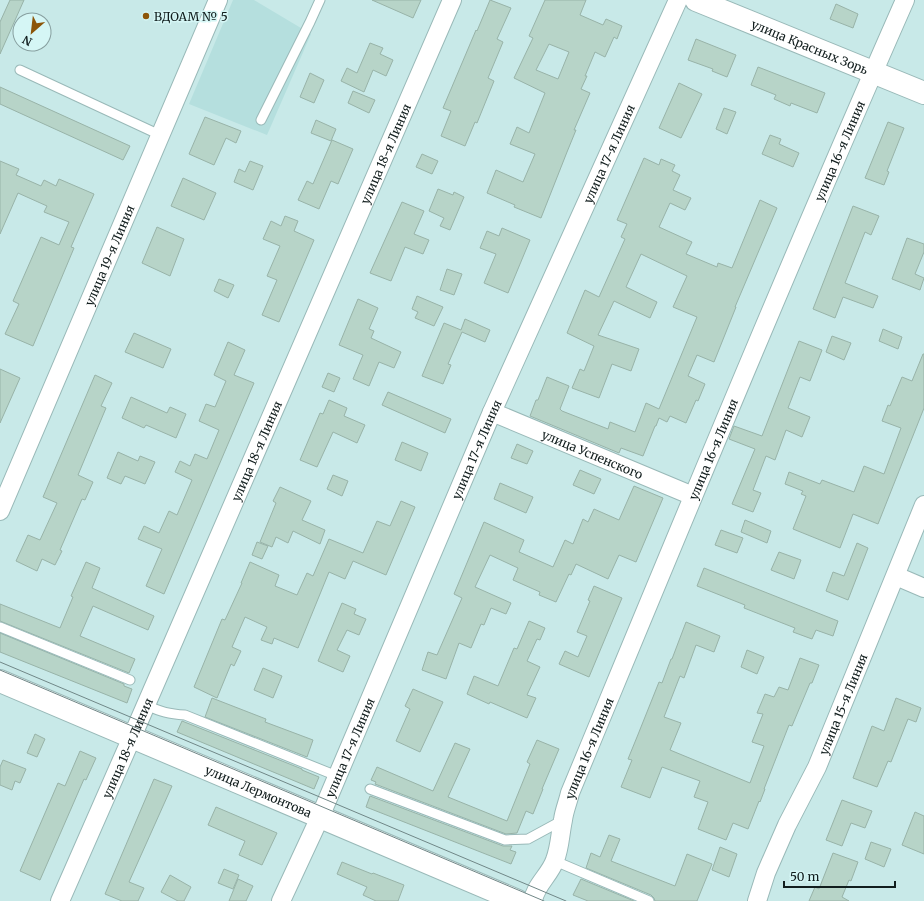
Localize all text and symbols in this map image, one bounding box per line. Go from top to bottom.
place label: ВДОАМ № 5 [154,9,228,24]
marker: ВДОАМ № 5 [141,11,151,21]
north arrow [12,12,52,52]
street label: улица Красных Зорь [749,16,871,77]
text: N [20,32,34,49]
street label: улица 16-я Линия [811,98,868,204]
street label: улица 18-я Линия [357,101,414,206]
street label: улица 17-я Линия [580,102,637,206]
street label: улица 19-я Линия [81,203,137,308]
street label: улица 16-я Линия [685,396,741,502]
street label: улица 17-я Линия [448,397,504,502]
street label: улица 18-я Линия [228,398,285,503]
street label: улица Успенского [540,426,645,482]
street label: улица 15-я Линия [815,651,870,757]
street label: улица 17-я Линия [322,695,377,800]
street label: улица 16-я Линия [561,695,616,801]
street label: улица 18-я Линия [99,696,156,801]
street label: улица Лермонтова [203,762,315,820]
scale bar [784,863,895,889]
text: 50 m [790,869,819,884]

